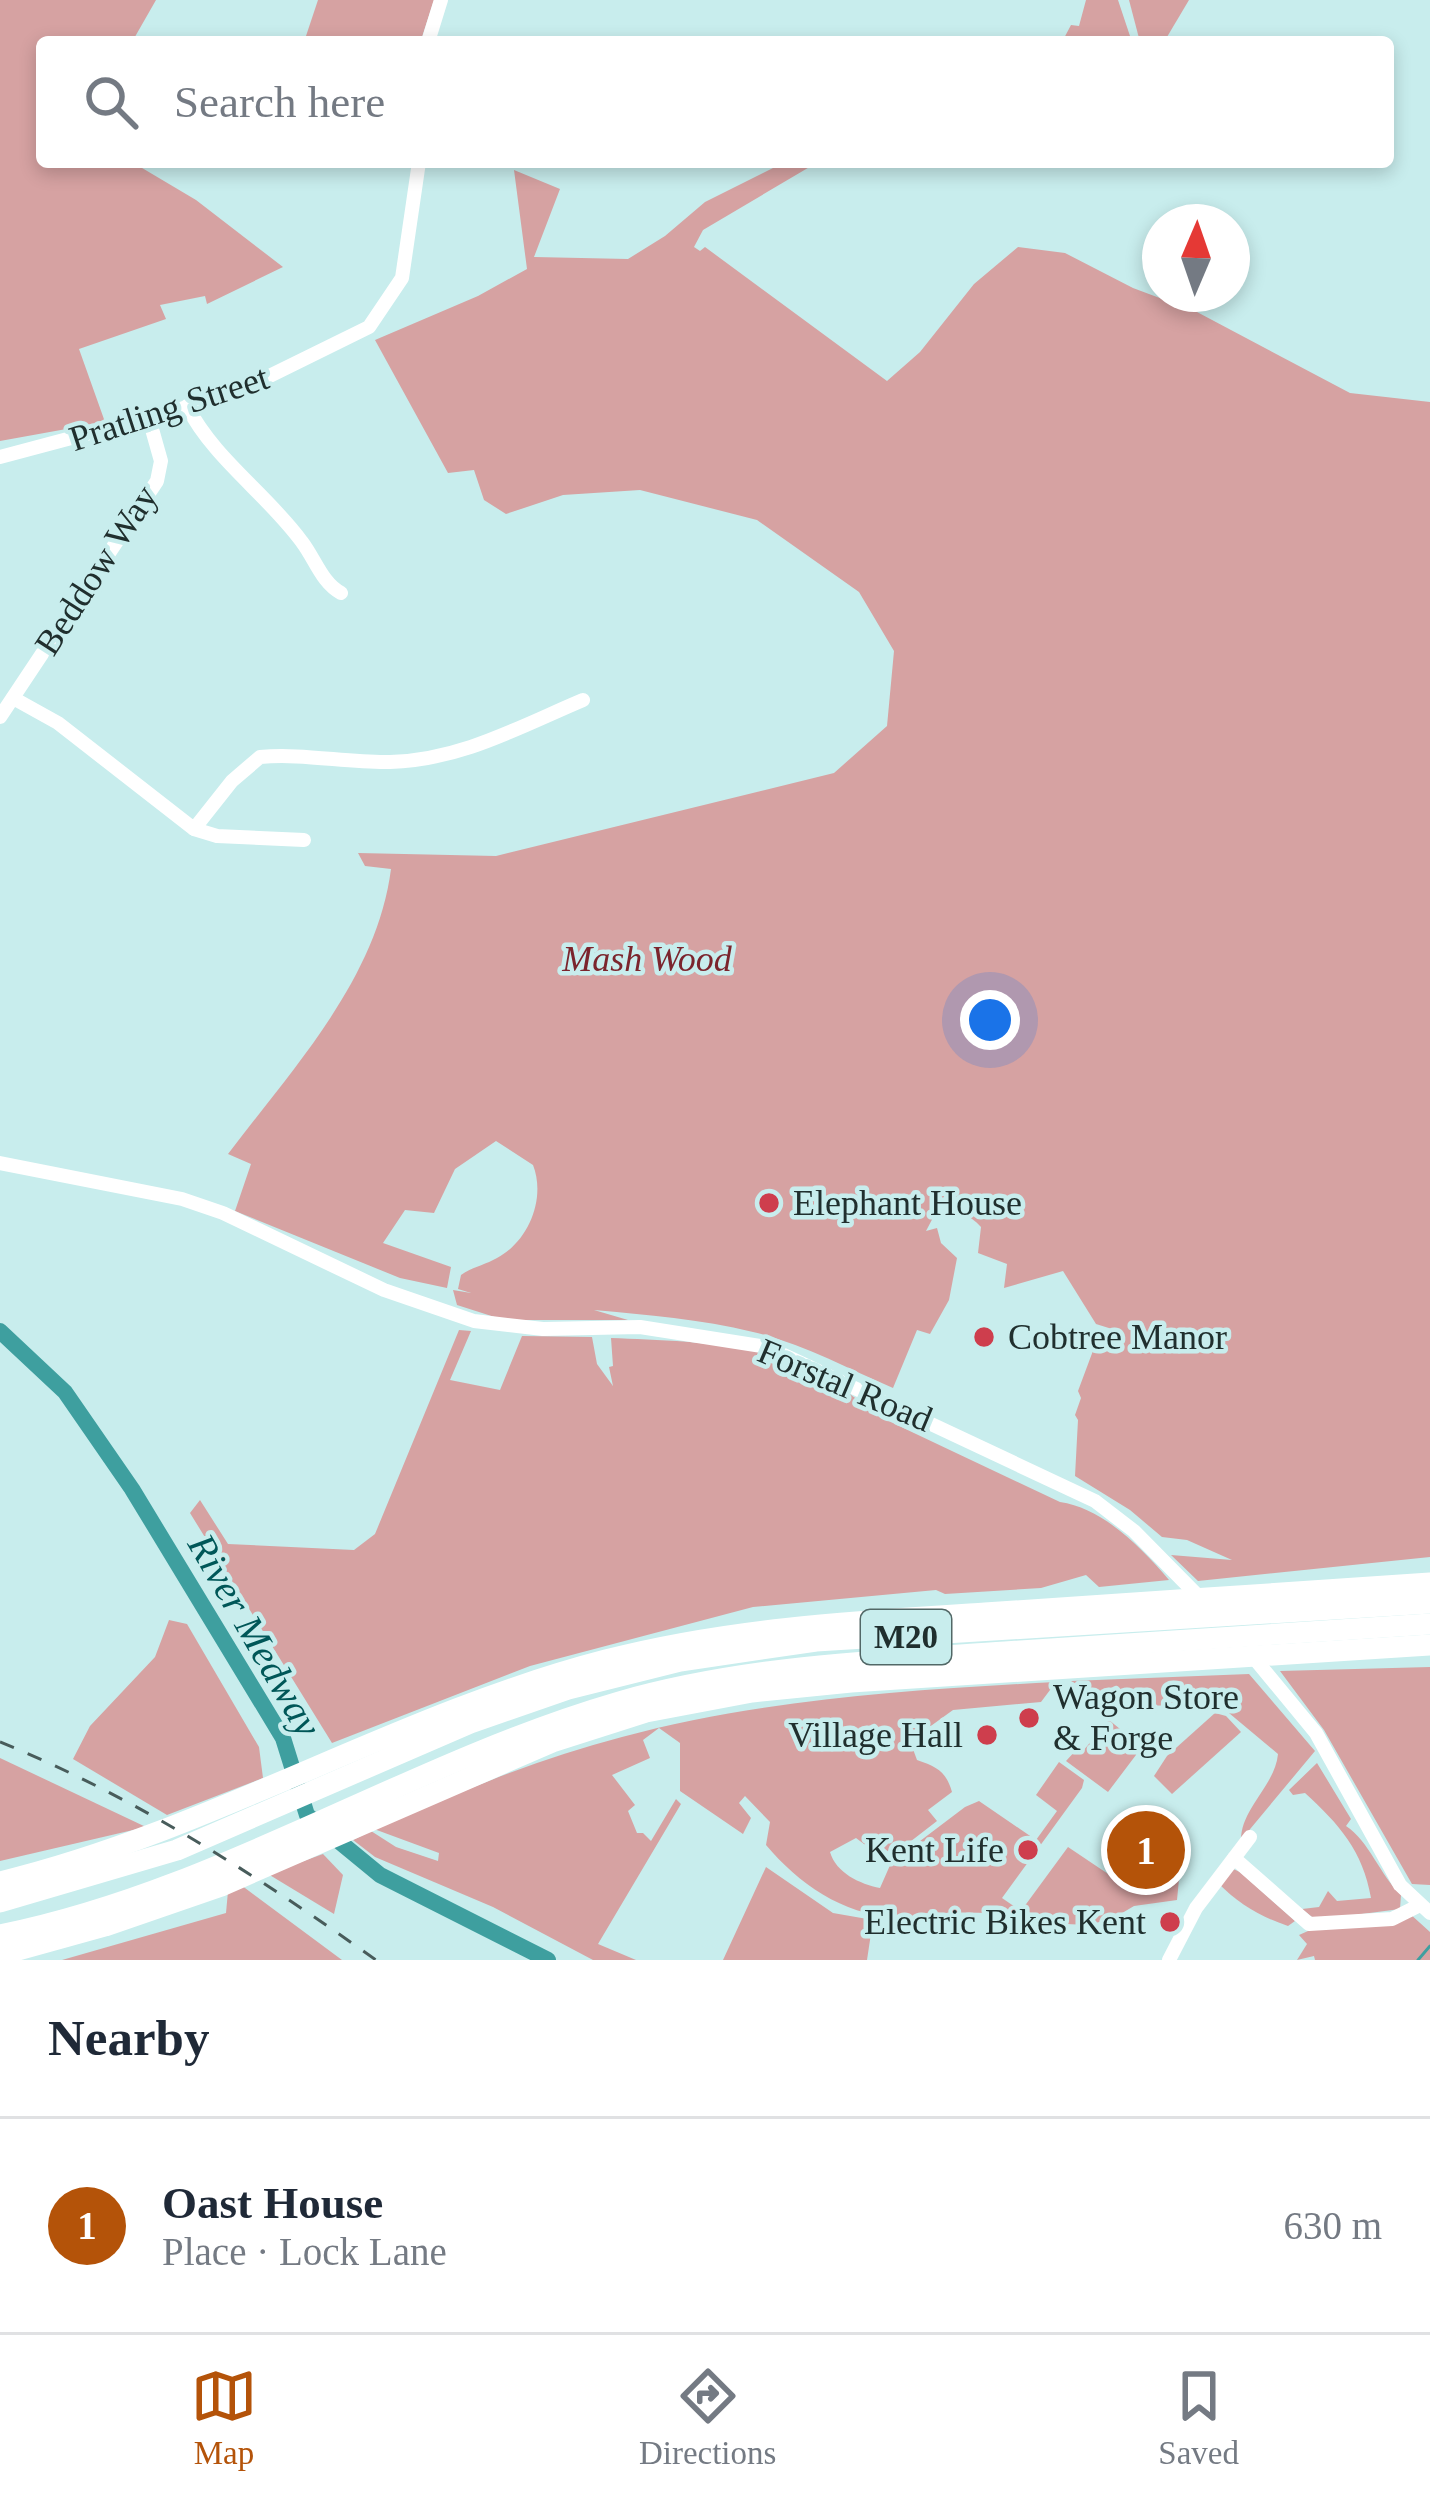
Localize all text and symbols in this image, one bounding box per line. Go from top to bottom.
search box [36,36,1394,168]
icon: search [78,69,144,135]
text: Search here [174,77,385,127]
north arrow [1142,204,1250,312]
street label: Pratling Street [64,357,274,459]
street label: Beddow Way [27,478,165,662]
park label: Mash Wood [561,939,733,979]
your location [960,990,1020,1050]
place label: Elephant House [793,1183,1022,1223]
marker: Elephant House [756,1190,782,1216]
place label: Cobtree Manor [1008,1317,1227,1357]
marker: Cobtree Manor [971,1324,997,1350]
street label: Forstal Road [752,1330,938,1440]
water label: River Medway [178,1525,331,1745]
road number: M20 [861,1610,951,1664]
place label: Wagon Store & Forge [1053,1677,1239,1758]
marker: Wagon Store & Forge [1016,1705,1042,1731]
place label: Village Hall [788,1715,963,1755]
marker: Village Hall [974,1722,1000,1748]
pin: 1 [1107,1805,1185,1895]
place label: Kent Life [865,1830,1004,1870]
marker: Kent Life [1015,1837,1041,1863]
place label: Electric Bikes Kent [864,1902,1146,1942]
marker: Electric Bikes Kent [1157,1909,1183,1935]
text: Nearby [48,2010,209,2066]
text: Oast House [162,2178,383,2228]
text: 1 [77,2204,97,2247]
text: 630 m [1283,2204,1382,2247]
text: Place · Lock Lane [162,2230,447,2273]
tab: Map [191,2363,257,2472]
tab: Directions [639,2363,776,2472]
tab: Saved [1158,2363,1239,2472]

